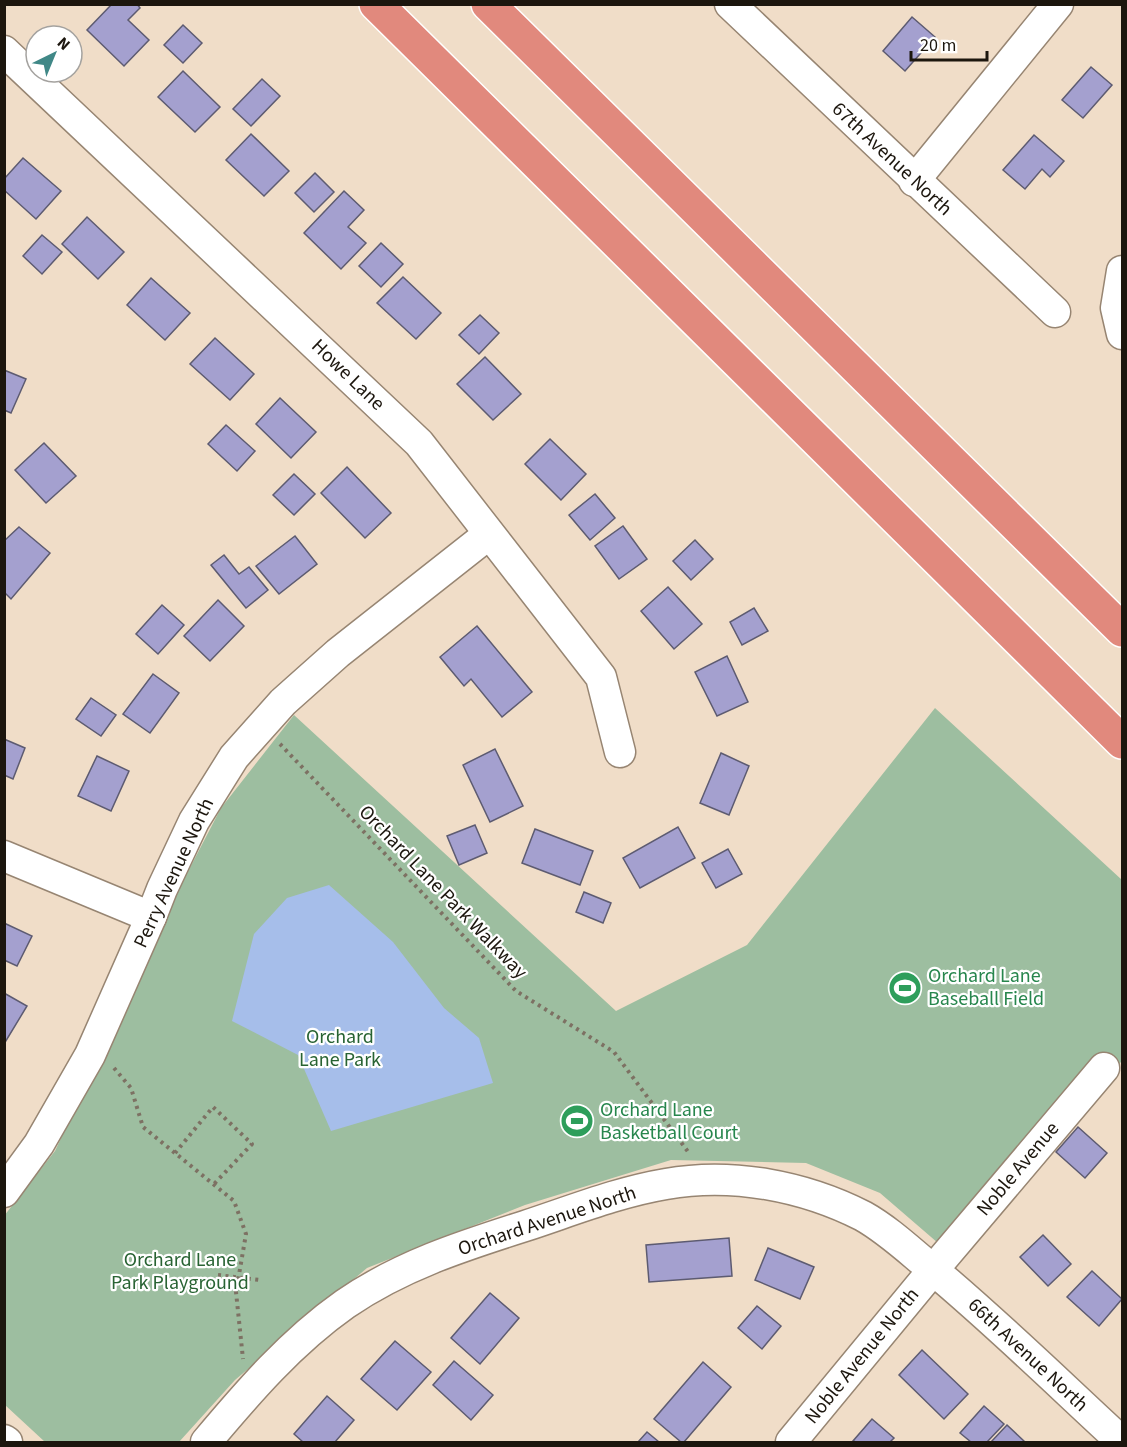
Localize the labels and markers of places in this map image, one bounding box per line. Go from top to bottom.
place label: Orchard Lane Baseball Field [928,962,1044,1013]
sports icon: Orchard Lane Baseball Field [887,970,923,1006]
place label: Orchard Lane Basketball Court [600,1096,738,1147]
sports icon: Orchard Lane Basketball Court [559,1103,595,1139]

